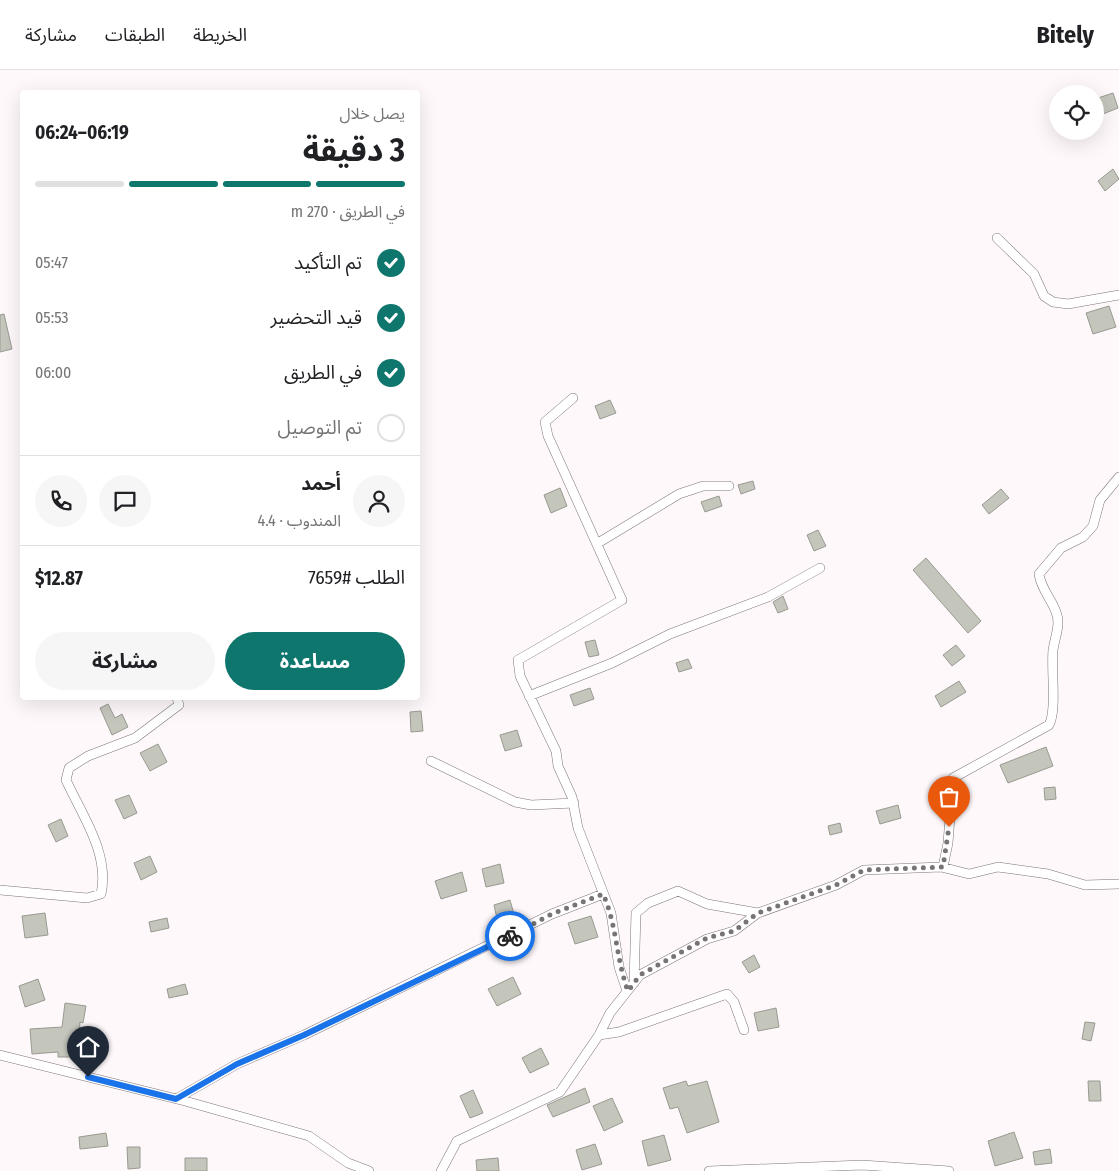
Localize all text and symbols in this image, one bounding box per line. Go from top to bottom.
text: Bitely [1036,21,1094,49]
text: مشاركة [25,24,77,46]
text: الطبقات [105,24,165,46]
text: الخريطة [193,24,247,46]
map controls [1049,85,1104,140]
button: locate [1049,85,1104,140]
text: يصل خلال [339,104,405,123]
text: 06:19–06:24 [35,121,129,144]
text: 3 دقيقة [303,131,405,169]
text: في الطريق · 270 m [291,202,405,221]
icon: check [377,249,405,277]
text: تم التأكيد [294,251,362,274]
text: 05:47 [35,253,68,272]
icon: check [377,304,405,332]
text: قيد التحضير [271,306,362,329]
text: 05:53 [35,308,69,327]
icon: check [377,359,405,387]
text: في الطريق [284,361,362,384]
text: 06:00 [35,363,71,382]
text: تم التوصيل [278,416,362,439]
text: أحمد [301,472,341,495]
button: phone [35,475,87,527]
button: chat [99,475,151,527]
button: person [353,475,405,527]
text: المندوب · 4.4 [257,511,341,530]
text: الطلب #7659 [308,566,405,589]
text: $12.87 [35,567,83,590]
button: مشاركة [35,632,215,690]
button: مساعدة [225,632,405,690]
pin [928,776,970,827]
icon: bag [935,783,963,811]
courier [485,911,535,961]
icon: bike [496,922,524,950]
pin [67,1026,109,1077]
icon: home [74,1033,102,1061]

